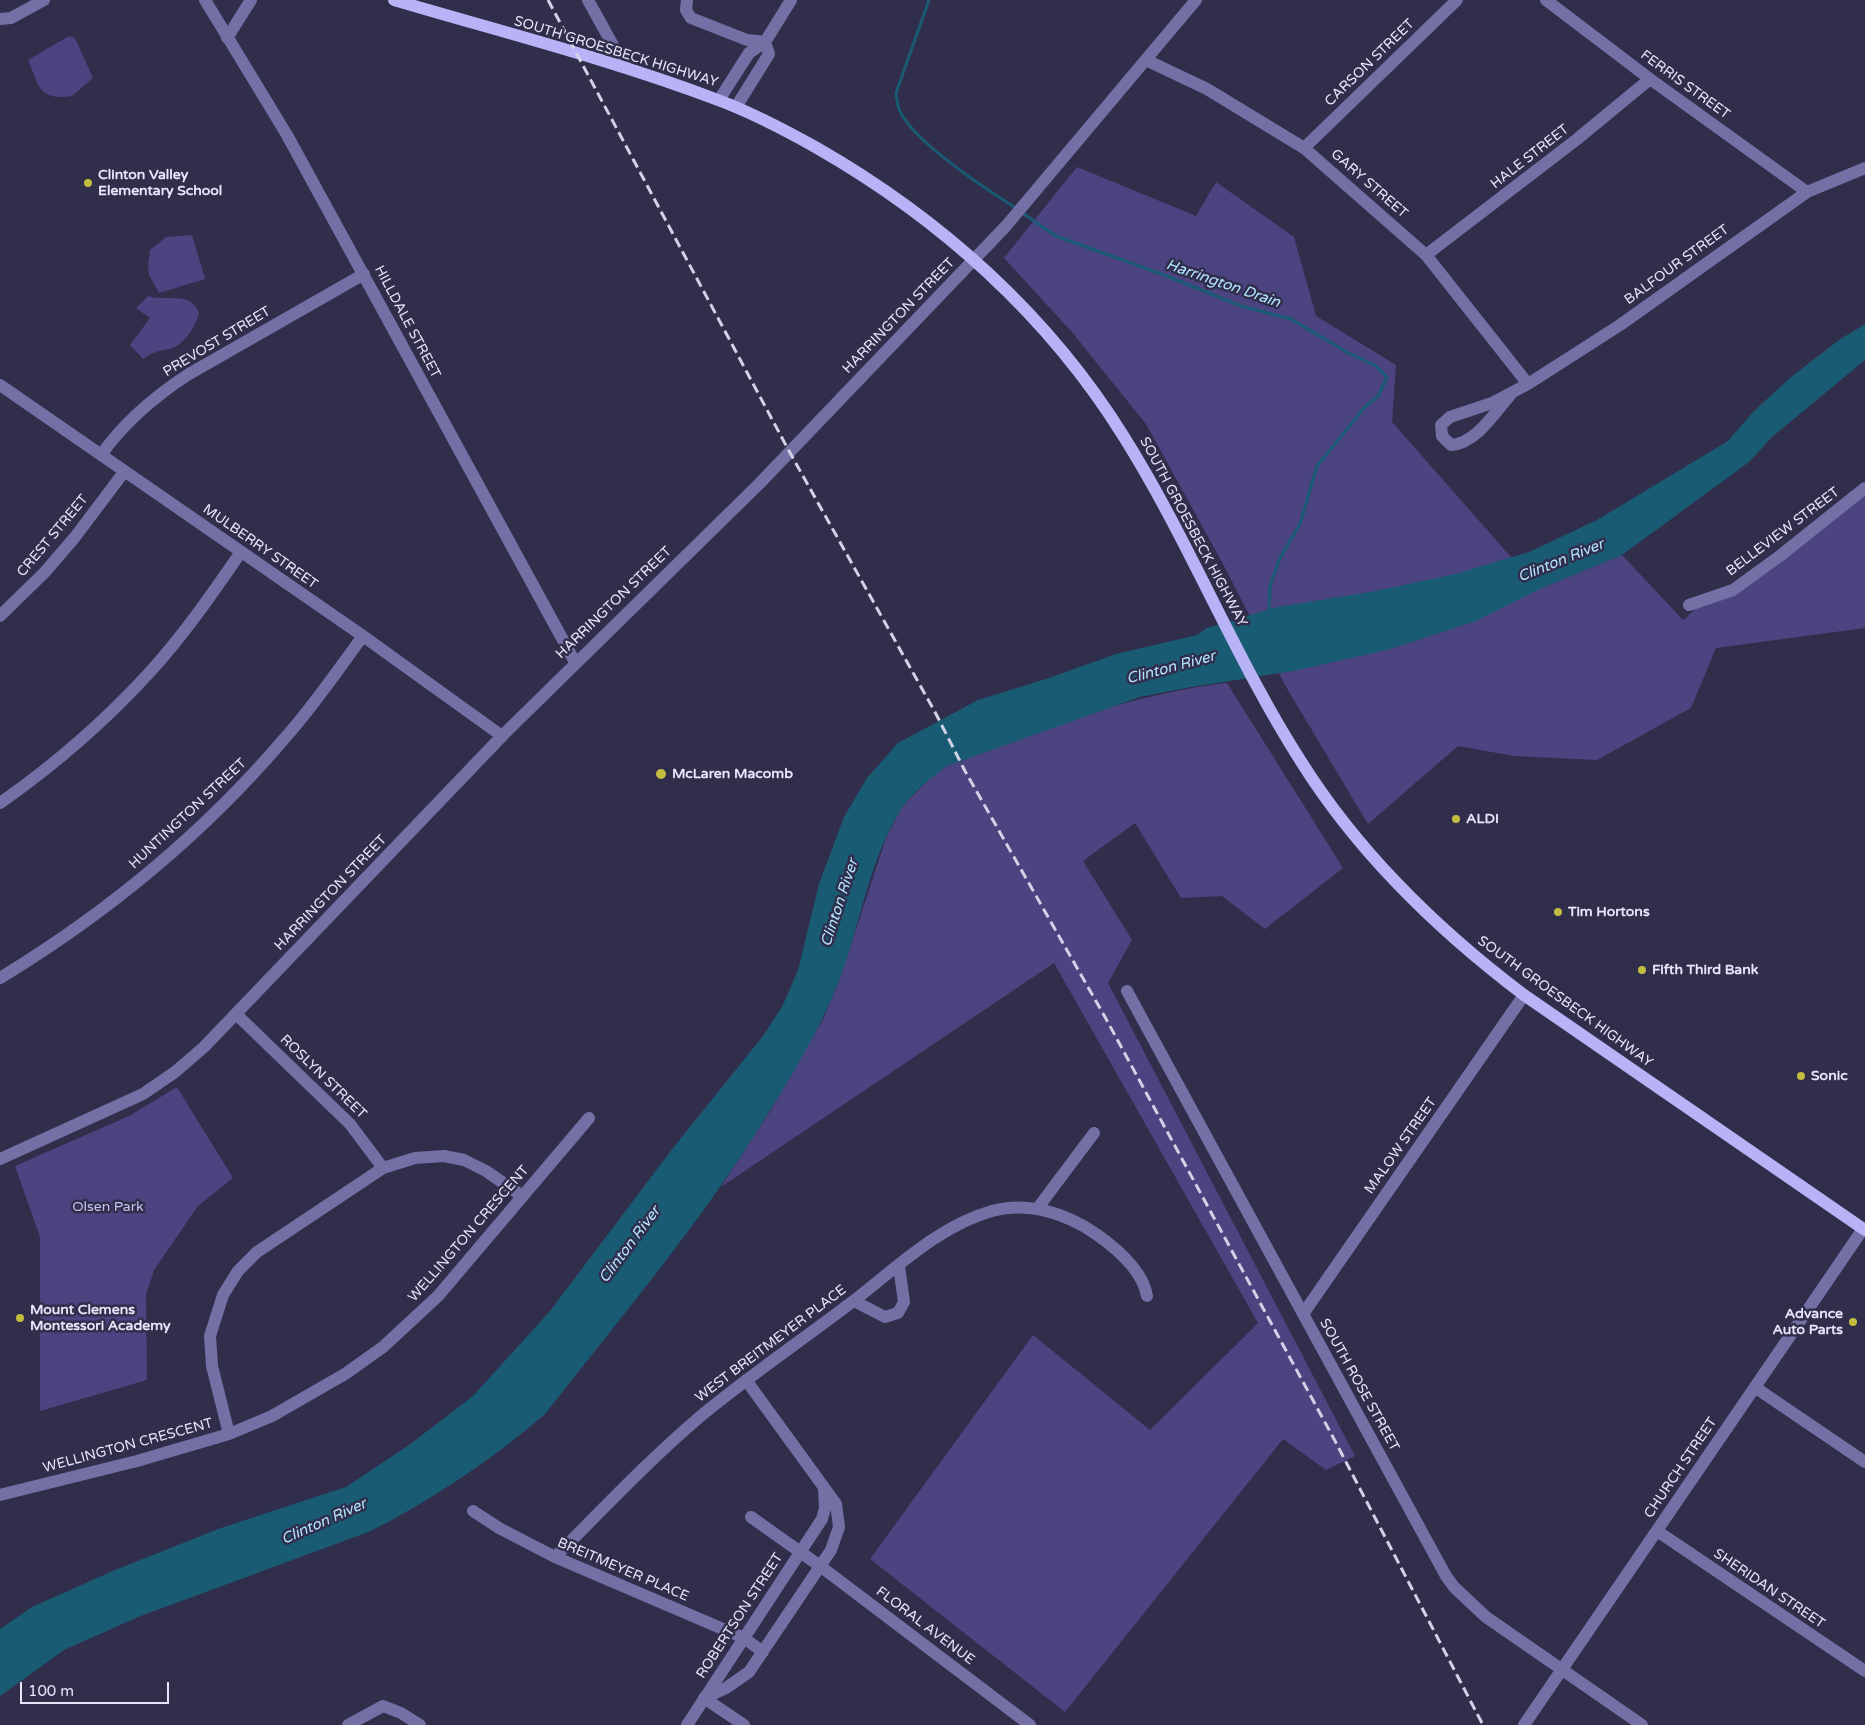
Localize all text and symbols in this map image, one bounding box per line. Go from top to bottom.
street label: SOUTH GROESBECK HIGHWAY [512,13,720,91]
street label: CARSON STREET [1322,16,1418,110]
street label: FERRIS STREET [1637,47,1733,123]
street label: HALE STREET [1488,121,1572,193]
street label: GARY STREET [1327,146,1411,222]
place label: Clinton Valley Elementary School [98,167,222,200]
marker: Clinton Valley Elementary School [82,177,94,189]
street label: BALFOUR STREET [1621,221,1733,309]
street label: HARRINGTON STREET [839,255,959,377]
water label: Harrington Drain [1164,256,1282,312]
street label: HILLDALE STREET [370,263,444,381]
street label: PREVOST STREET [160,303,274,381]
street label: SOUTH GROESBECK HIGHWAY [1136,434,1250,630]
street label: BELLEVIEW STREET [1723,484,1843,580]
street label: CREST STREET [14,492,92,580]
street label: MULBERRY STREET [199,501,321,593]
water label: Clinton River [1515,536,1607,586]
street label: HARRINGTON STREET [553,543,675,663]
water label: Clinton River [1125,648,1217,688]
street label: HUNTINGTON STREET [126,755,250,873]
place label: McLaren Macomb [672,766,793,782]
marker: McLaren Macomb [654,767,668,781]
place label: ALDI [1466,811,1499,827]
marker: ALDI [1450,813,1462,825]
street label: HARRINGTON STREET [271,832,391,954]
water label: Clinton River [817,857,863,949]
place label: Tim Hortons [1568,904,1650,920]
marker: Tim Hortons [1552,906,1564,918]
street label: SOUTH GROESBECK HIGHWAY [1474,933,1656,1071]
place label: Fifth Third Bank [1652,962,1758,978]
marker: Fifth Third Bank [1636,964,1648,976]
street label: ROSLYN STREET [276,1032,370,1122]
place label: Sonic [1811,1068,1848,1084]
marker: Sonic [1795,1070,1807,1082]
street label: MALOW STREET [1361,1094,1441,1198]
street label: WELLINGTON CRESCENT [405,1162,533,1306]
park label: Olsen Park [72,1199,144,1215]
water label: Clinton River [595,1203,665,1287]
street label: WEST BREITMEYER PLACE [692,1282,850,1406]
place label: Mount Clemens Montessori Academy [30,1302,170,1334]
place label: Advance Auto Parts [1772,1306,1843,1338]
marker: Mount Clemens Montessori Academy [14,1312,26,1324]
street label: SOUTH ROSE STREET [1316,1316,1402,1454]
marker: Advance Auto Parts [1847,1316,1859,1328]
street label: CHURCH STREET [1641,1414,1721,1522]
street label: WELLINGTON CRESCENT [41,1415,215,1477]
water label: Clinton River [279,1495,369,1549]
street label: BREITMEYER PLACE [555,1535,691,1605]
street label: SHERIDAN STREET [1710,1545,1828,1633]
street label: ROBERTSON STREET [693,1550,787,1682]
street label: FLORAL AVENUE [872,1583,978,1669]
scale bar [22,1672,171,1704]
text: 100 m [28,1682,74,1700]

